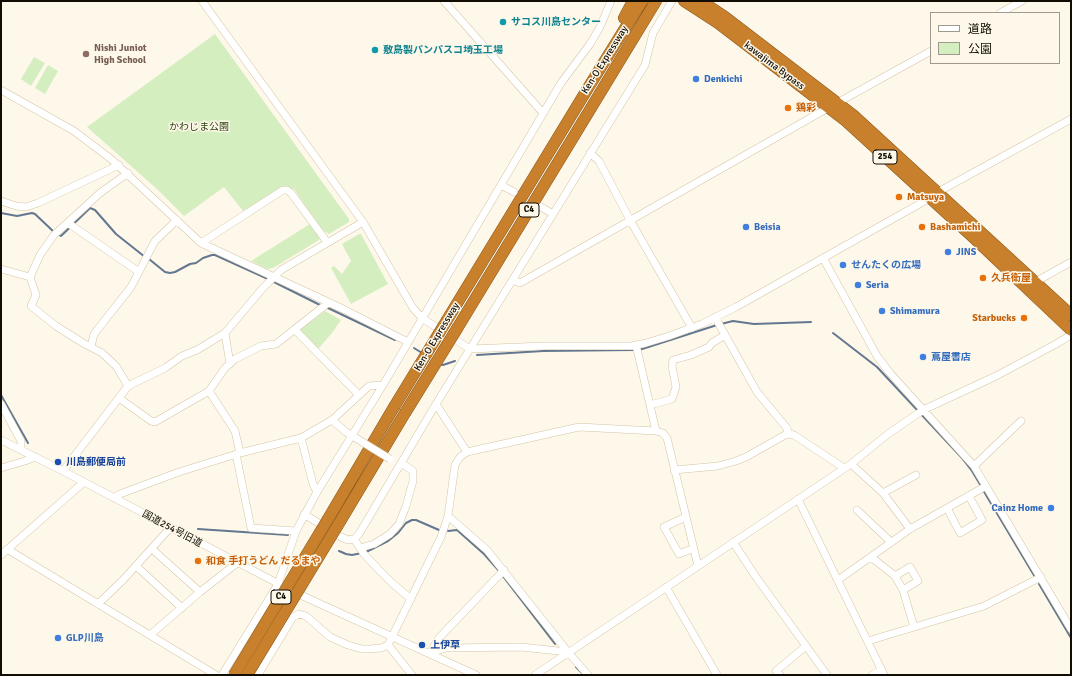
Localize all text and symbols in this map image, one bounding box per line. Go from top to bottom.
legend [930,12,1060,64]
place label: サコス川島センター [511,16,601,28]
marker: サコス川島センター [498,17,508,27]
text: 道路 [968,22,992,37]
street label: Ken-O Expressway [579,24,631,96]
street label: kawajima Bypass [741,39,807,93]
place label: Nishi Juniot High School [94,42,147,66]
text: 公園 [968,42,992,57]
place label: 敷島製パンパスコ埼玉工場 [383,44,503,56]
marker: 敷島製パンパスコ埼玉工場 [370,45,380,55]
marker: Nishi Juniot High School [81,49,91,59]
place label: Denkichi [704,73,742,85]
marker: Denkichi [691,74,701,84]
place label: 鶏彩 [796,102,816,114]
marker: 鶏彩 [783,103,793,113]
park label: かわじま公園 [169,121,229,133]
road number: 254 [873,150,897,164]
place label: Matsuya [907,191,944,203]
marker: Matsuya [894,192,904,202]
road number: C4 [519,203,539,217]
place label: Beisia [754,221,781,233]
place label: Bashamichi [930,221,980,233]
marker: Beisia [741,222,751,232]
marker: Bashamichi [917,222,927,232]
place label: JINS [956,246,976,258]
marker: JINS [943,247,953,257]
place label: せんたくの広場 [851,259,921,271]
marker: せんたくの広場 [838,260,848,270]
place label: 久兵衛屋 [991,272,1031,284]
marker: 久兵衛屋 [978,273,988,283]
place label: Seria [866,279,889,291]
marker: Seria [853,280,863,290]
street label: Ken-O Expressway [412,300,462,374]
place label: Shimamura [890,305,940,317]
marker: Shimamura [877,306,887,316]
place label: Starbucks [972,312,1016,324]
marker: Starbucks [1019,313,1029,323]
place label: 蔦屋書店 [931,351,971,363]
marker: 蔦屋書店 [918,352,928,362]
place label: 川島郵便局前 [66,456,126,468]
marker: 川島郵便局前 [53,457,63,467]
place label: Cainz Home [991,502,1043,514]
marker: Cainz Home [1046,503,1056,513]
street label: 国道254号旧道 [140,508,204,550]
place label: 和食 手打うどん だるまや [206,555,320,567]
marker: 和食 手打うどん だるまや [193,556,203,566]
road number: C4 [271,590,291,604]
place label: GLP川島 [66,632,104,644]
marker: GLP川島 [53,633,63,643]
place label: 上伊草 [430,639,460,651]
marker: 上伊草 [417,640,427,650]

